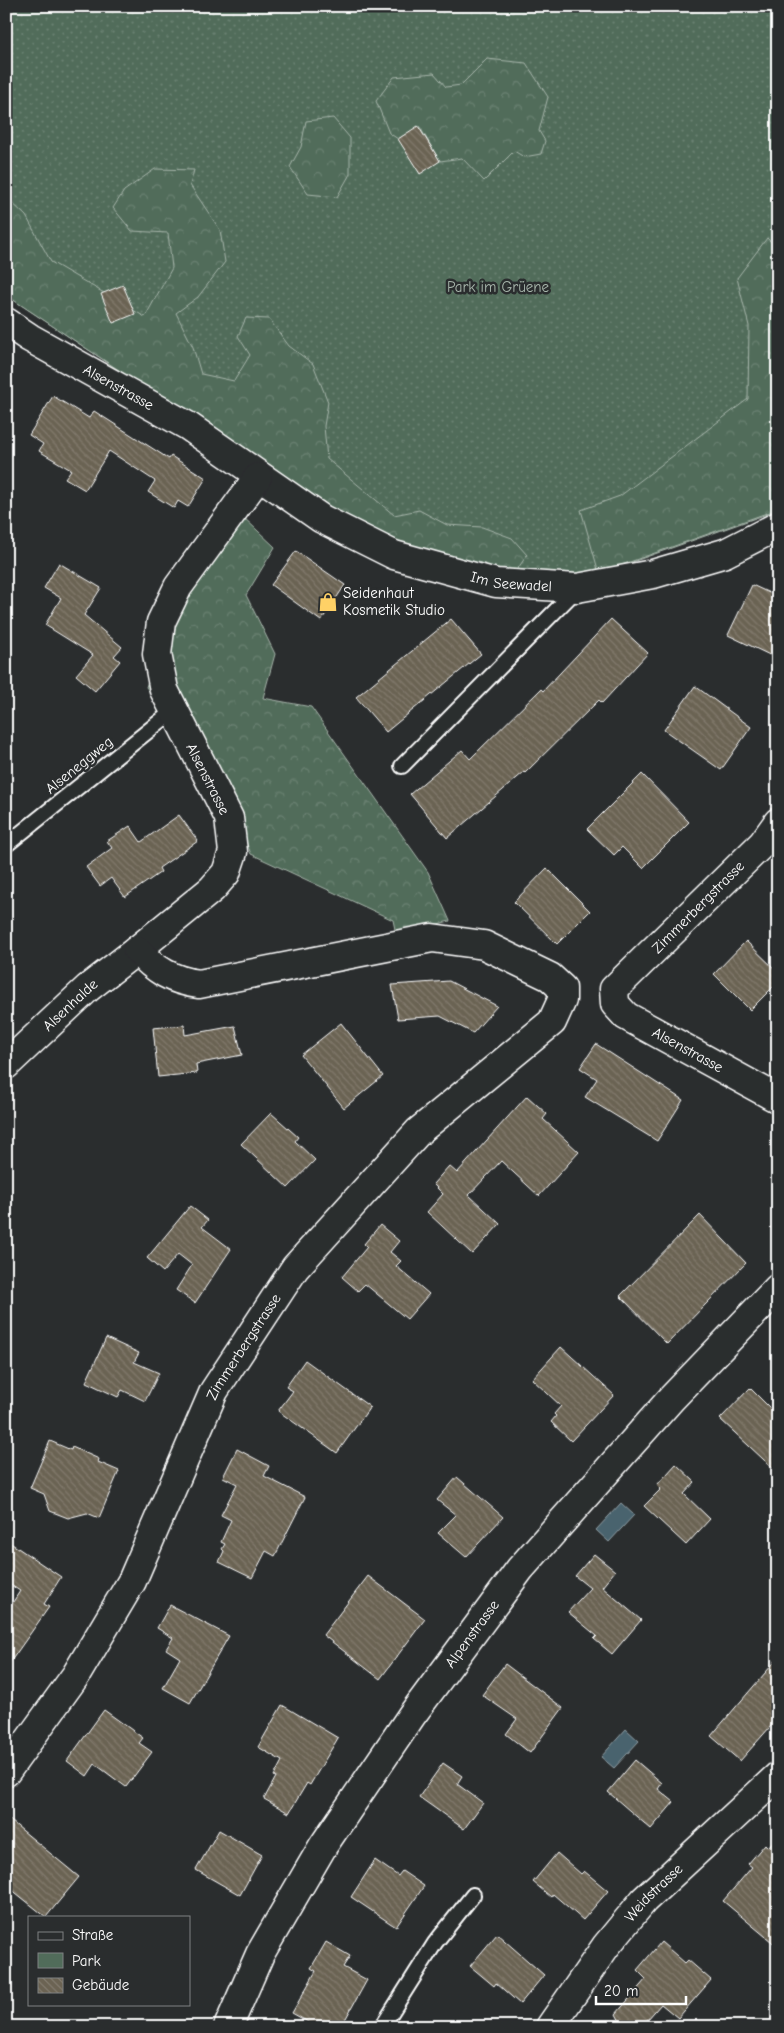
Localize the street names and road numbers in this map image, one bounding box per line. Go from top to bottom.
street label: Alsenstrasse [80,360,157,414]
street label: Im Seewadel [469,567,552,595]
street label: Alseneggweg [42,732,116,798]
street label: Alsenstrasse [182,740,234,818]
street label: Zimmerbergstrasse [648,857,748,957]
street label: Alsenhalde [39,975,102,1035]
street label: Alsenstrasse [649,1023,727,1076]
street label: Zimmerbergstrasse [202,1290,285,1403]
street label: Alpenstrasse [441,1596,503,1671]
street label: Weidstrasse [621,1860,687,1925]

